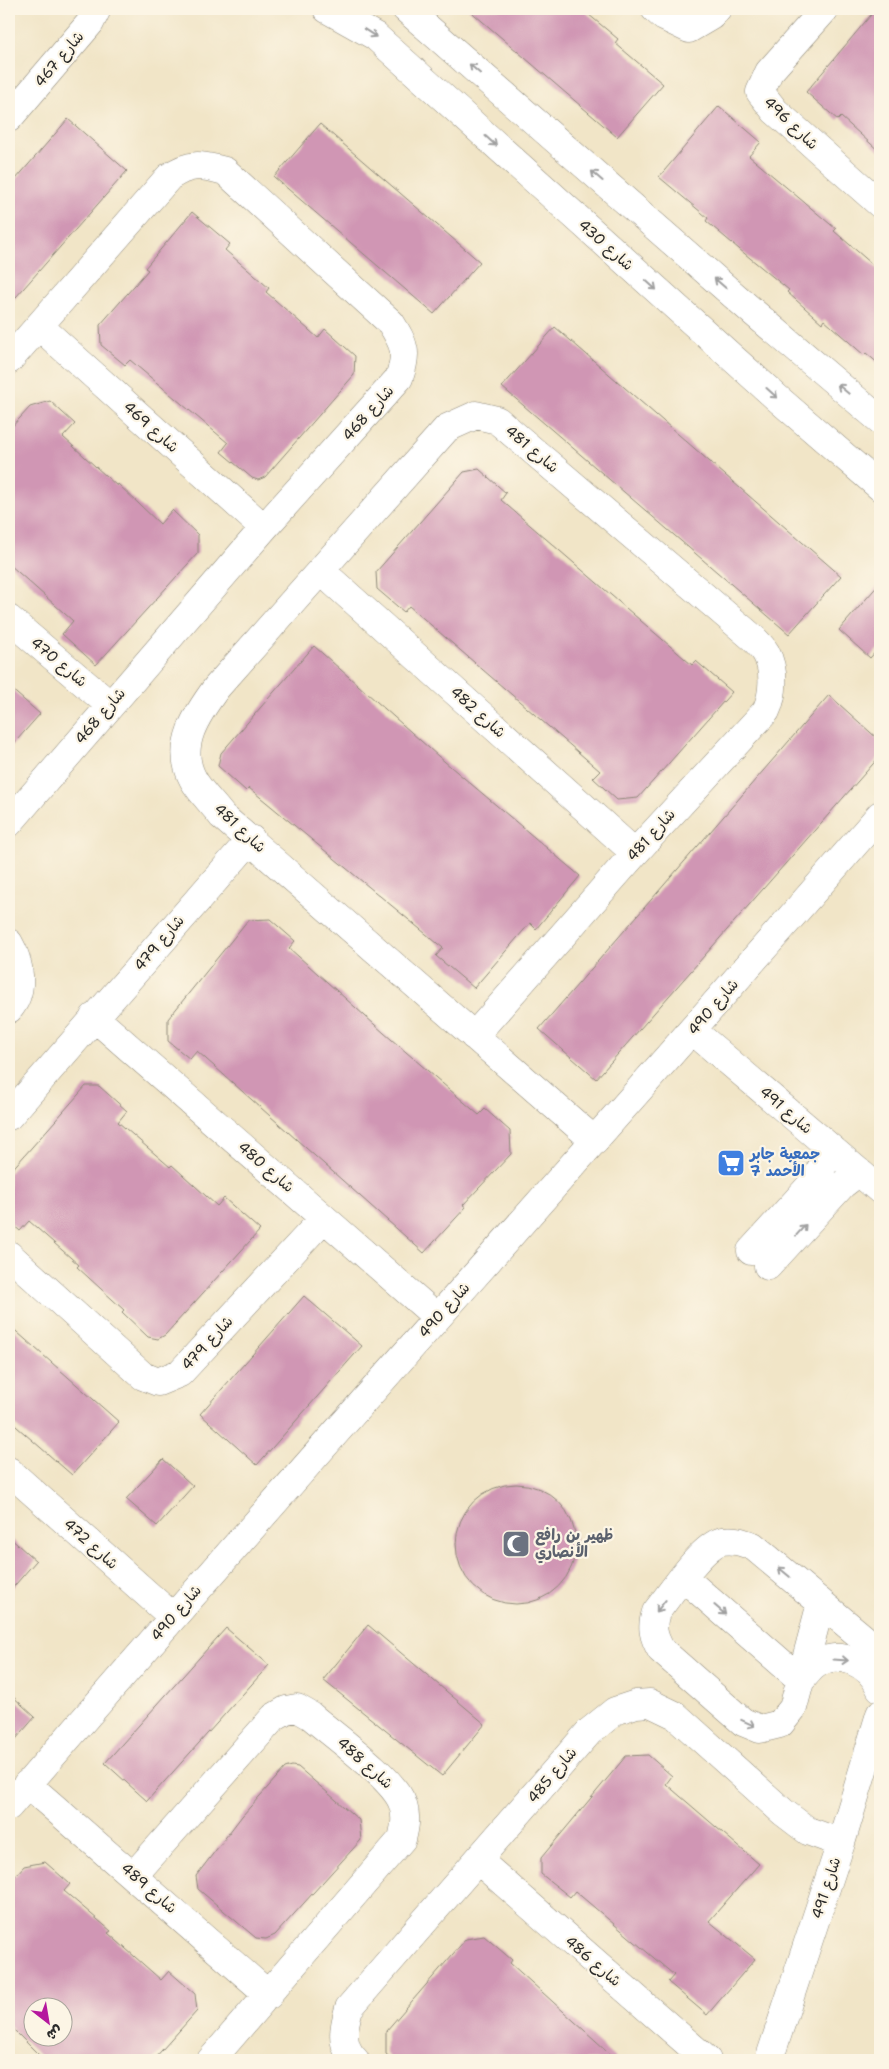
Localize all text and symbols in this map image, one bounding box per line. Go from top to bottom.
street label: شارع 467 [30,27,88,91]
one-way arrow [362,28,376,38]
one-way arrow [468,64,481,75]
street label: شارع 496 [760,92,822,154]
one-way arrow [484,135,497,147]
one-way arrow [591,170,604,182]
street label: شارع 430 [574,215,638,275]
one-way arrow [713,277,726,289]
one-way arrow [644,279,657,291]
street label: شارع 468 [338,381,398,445]
one-way arrow [837,383,850,394]
one-way arrow [765,387,778,399]
street label: شارع 469 [119,397,183,457]
street label: شارع 481 [501,421,563,477]
street label: شارع 470 [27,633,91,691]
street label: شارع 482 [446,682,510,742]
street label: شارع 468 [70,684,130,748]
street label: شارع 481 [210,799,270,857]
street label: شارع 481 [622,805,680,865]
street label: شارع 479 [129,911,189,975]
street label: شارع 490 [683,975,743,1039]
street label: شارع 491 [755,1082,817,1138]
street label: شارع 480 [234,1137,298,1197]
place label: جمعية جابر الأحمد 7 [748,1144,820,1181]
supermarket icon: جمعية جابر الأحمد 7 [716,1148,746,1178]
one-way arrow [795,1224,807,1237]
street label: شارع 490 [414,1278,474,1342]
street label: شارع 479 [177,1311,237,1375]
street label: شارع 472 [59,1514,123,1574]
place label: ظهير بن رافع الأنصاري [535,1525,614,1564]
mosque icon: ظهير بن رافع الأنصاري [501,1529,531,1559]
one-way arrow [778,1566,791,1577]
street label: شارع 490 [146,1581,206,1645]
one-way arrow [656,1599,666,1613]
one-way arrow [714,1604,727,1616]
one-way arrow [833,1655,849,1664]
one-way arrow [740,1719,755,1729]
street label: شارع 488 [333,1733,397,1793]
street label: شارع 485 [523,1743,581,1807]
street label: شارع 491 [807,1855,845,1921]
street label: شارع 489 [117,1858,181,1918]
street label: شارع 486 [561,1931,625,1991]
north arrow [22,1996,72,2046]
text: ش [43,2021,66,2045]

